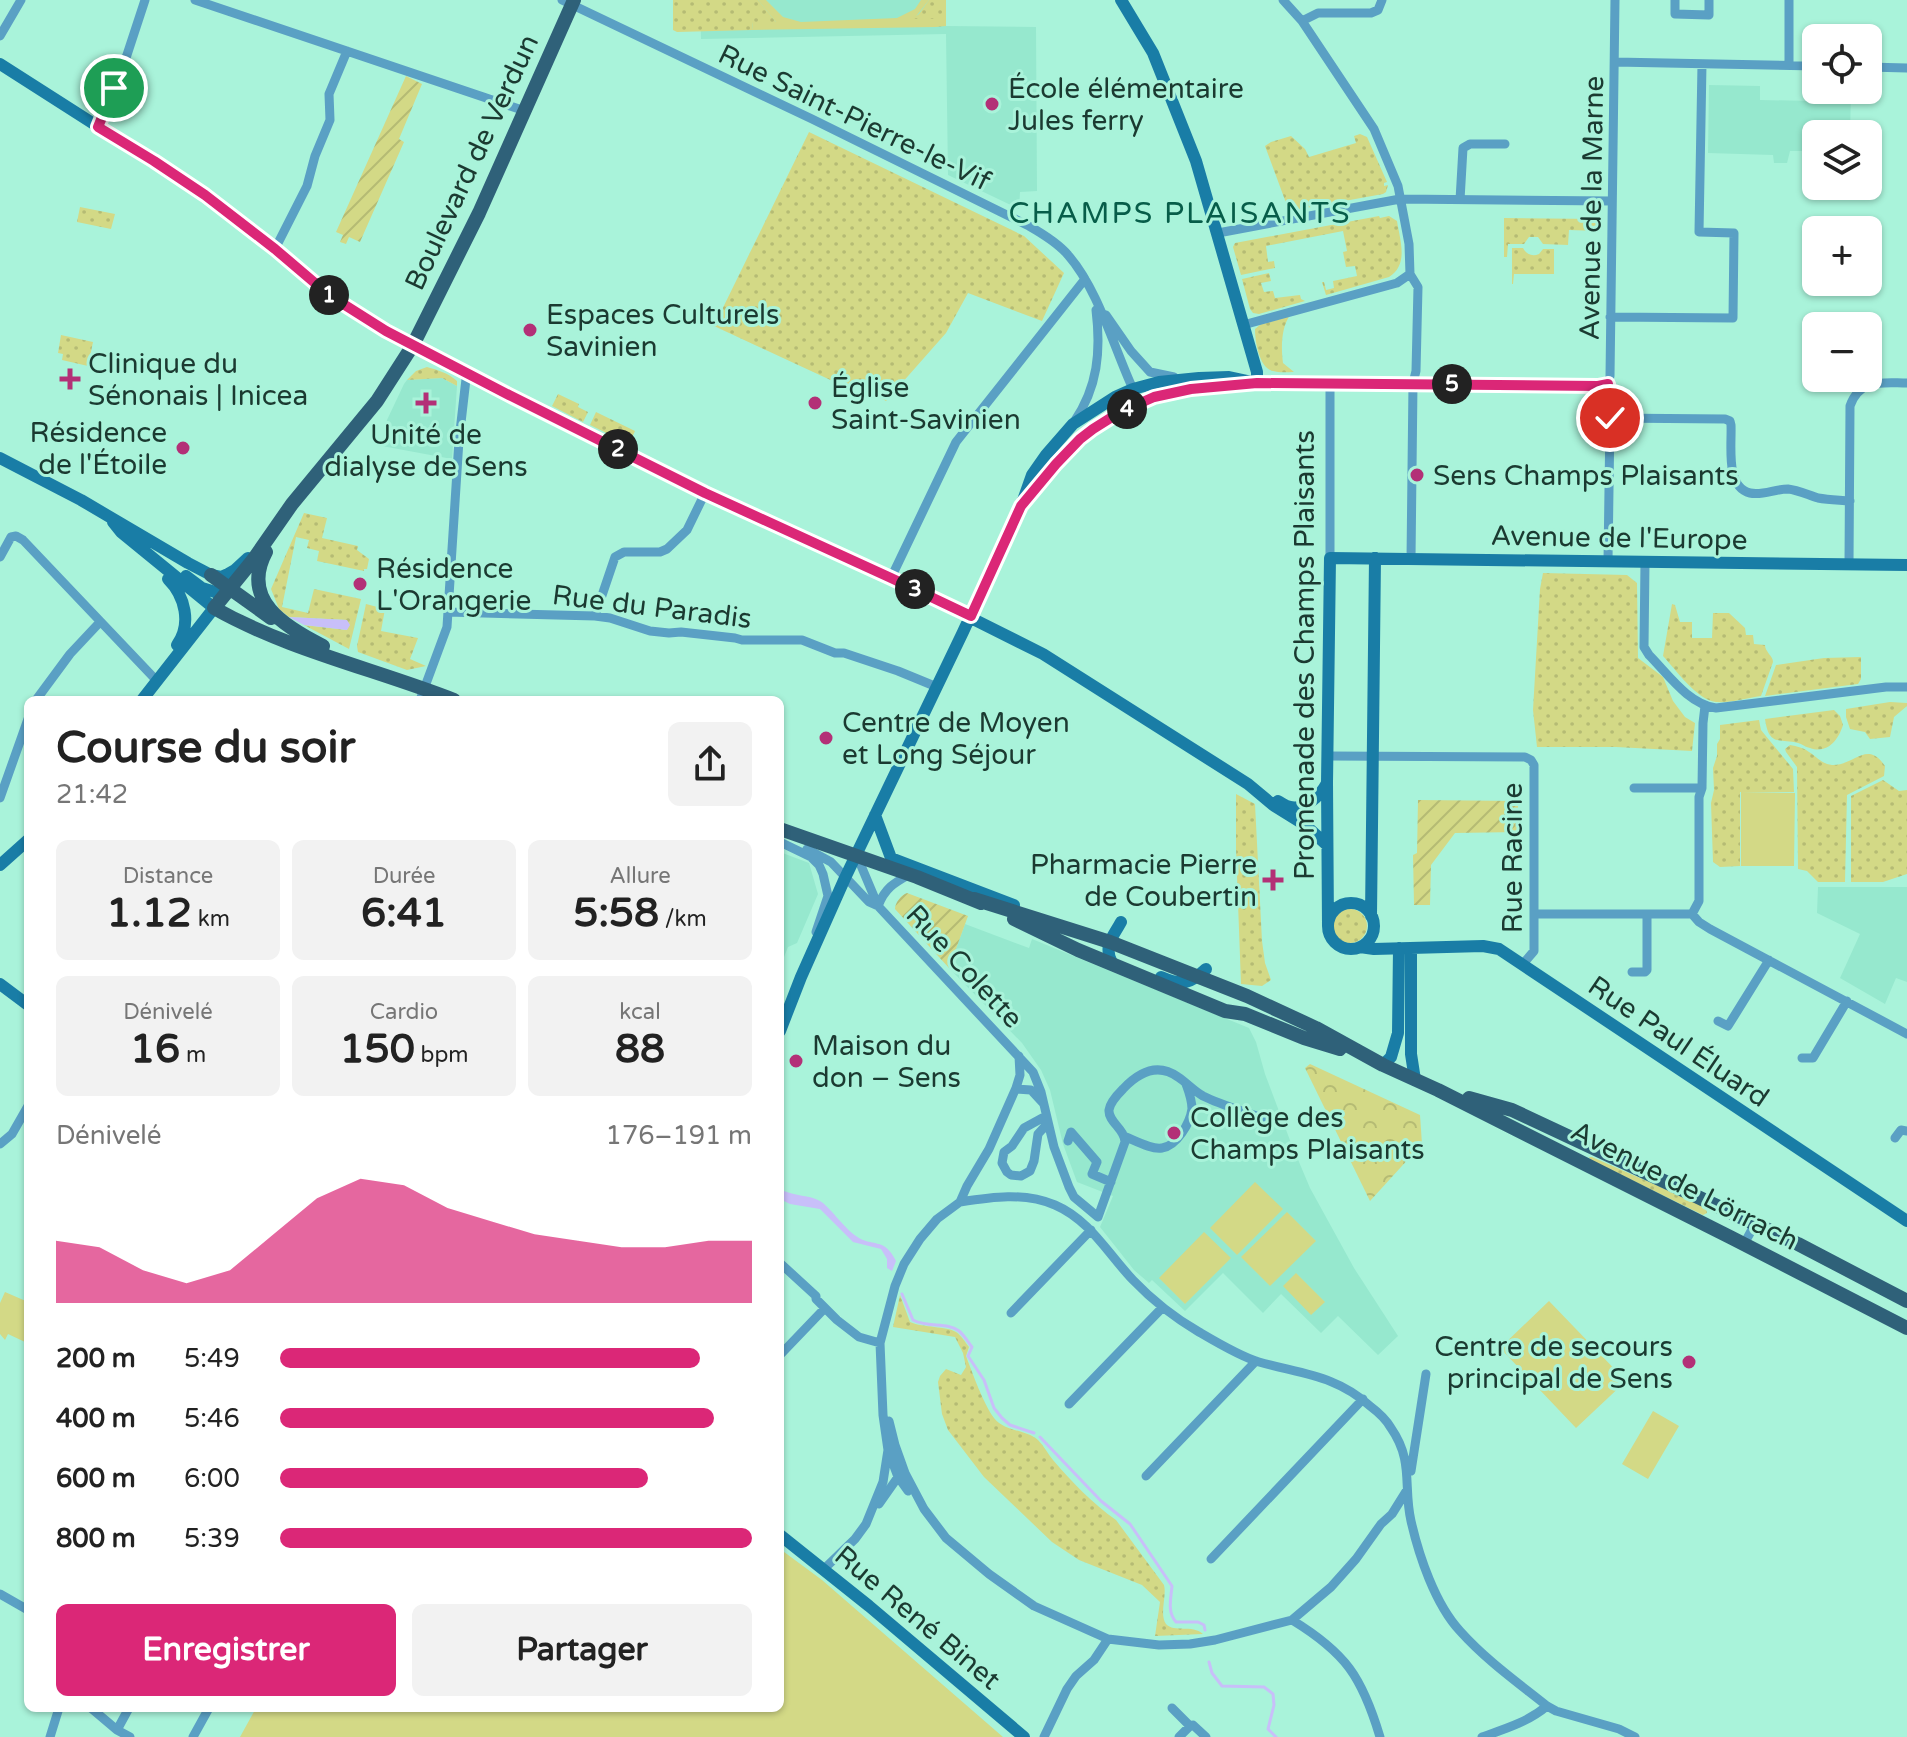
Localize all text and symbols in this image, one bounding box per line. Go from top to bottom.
map controls [1802,24,1882,392]
button: locate [1802,24,1882,104]
street label: Boulevard de Verdun [398,29,546,296]
street label: Rue Saint-Pierre-le-Vif [713,37,997,199]
pin [80,54,148,122]
icon: arrive [92,66,136,110]
place label: École élémentaire Jules ferry [1008,72,1244,138]
street label: Avenue de la Marne [1573,75,1611,341]
marker: École élémentaire Jules ferry [983,95,1001,113]
button: layers [1802,120,1882,200]
district label: CHAMPS PLAISANTS [1009,195,1351,232]
button: + [1802,216,1882,296]
pin: 1 [309,275,349,315]
text: 1 [322,282,336,308]
place label: Espaces Culturels Savinien [546,298,779,364]
button: − [1802,312,1882,392]
marker: Espaces Culturels Savinien [521,321,539,339]
place label: Clinique du Sénonais | Inicea [88,347,308,413]
pin: 5 [1432,364,1472,404]
marker: Clinique du Sénonais | Inicea [59,368,81,390]
place label: Église Saint-Savinien [831,371,1021,437]
text: 5 [1445,371,1459,397]
pin [1576,384,1644,452]
pin: 4 [1107,389,1147,429]
marker: Unité de dialyse de Sens [415,392,437,414]
marker: Église Saint-Savinien [806,394,824,412]
text: 4 [1120,396,1134,422]
icon: check [1588,396,1632,440]
place label: Résidence de l'Étoile [30,416,167,482]
place label: Unité de dialyse de Sens [324,418,528,484]
pin: 2 [598,429,638,469]
street label: Promenade des Champs Plaisants [1288,430,1322,880]
text: 2 [611,436,625,462]
marker: Résidence de l'Étoile [174,439,192,457]
place label: Sens Champs Plaisants [1433,459,1739,493]
marker: Sens Champs Plaisants [1408,466,1426,484]
street label: Avenue de l'Europe [1490,519,1748,557]
place label: Résidence L'Orangerie [376,552,531,618]
pin: 3 [895,569,935,609]
marker: Résidence L'Orangerie [351,575,369,593]
text: 3 [908,576,922,602]
street label: Rue du Paradis [550,578,753,636]
place label: Centre de Moyen et Long Séjour [842,706,1070,772]
text: Course du soir [56,722,355,775]
button: share [668,722,752,806]
marker: Centre de Moyen et Long Séjour [817,729,835,747]
text: 21:42 [56,779,128,810]
street label: Rue Racine [1496,783,1530,933]
place label: Pharmacie Pierre de Coubertin [1030,848,1257,914]
text: Distance [123,863,213,889]
text: Durée [373,863,435,889]
text: Allure [609,863,671,889]
marker: Pharmacie Pierre de Coubertin [1264,871,1282,889]
text: 1.12 [106,889,192,937]
text: 6:41 [361,889,447,937]
text: 5:58 [573,889,659,937]
street label: Rue Colette [899,898,1030,1035]
text: km [192,906,230,932]
text: /km [659,906,707,932]
street label: Rue Paul Éluard [1582,969,1775,1115]
text: Dénivelé [123,999,213,1025]
text: Cardio [370,999,438,1025]
text: kcal [619,999,661,1025]
text: 16 [130,1025,180,1073]
text: 150 [339,1025,415,1073]
text: 88 [615,1025,665,1073]
place label: Maison du don – Sens [812,1029,961,1095]
text: m [180,1042,206,1068]
text: bpm [415,1042,469,1068]
marker: Maison du don – Sens [787,1052,805,1070]
place label: Collège des Champs Plaisants [1190,1101,1425,1167]
street label: Avenue de Lörrach [1565,1114,1804,1258]
text: Dénivelé [56,1120,162,1151]
text: 176–191 m [606,1120,752,1151]
marker: Collège des Champs Plaisants [1165,1124,1183,1142]
place label: Centre de secours principal de Sens [1434,1330,1673,1396]
text: 200 m [56,1343,136,1374]
text: 5:49 [184,1343,240,1374]
marker: Centre de secours principal de Sens [1680,1353,1698,1371]
text: 400 m [56,1403,136,1434]
text: 5:46 [184,1403,240,1434]
text: 600 m [56,1463,136,1494]
text: 6:00 [184,1463,240,1494]
text: 800 m [56,1523,136,1554]
text: 5:39 [184,1523,240,1554]
street label: Rue René Binet [828,1539,1007,1697]
button: Enregistrer [56,1604,396,1696]
button: Partager [412,1604,752,1696]

